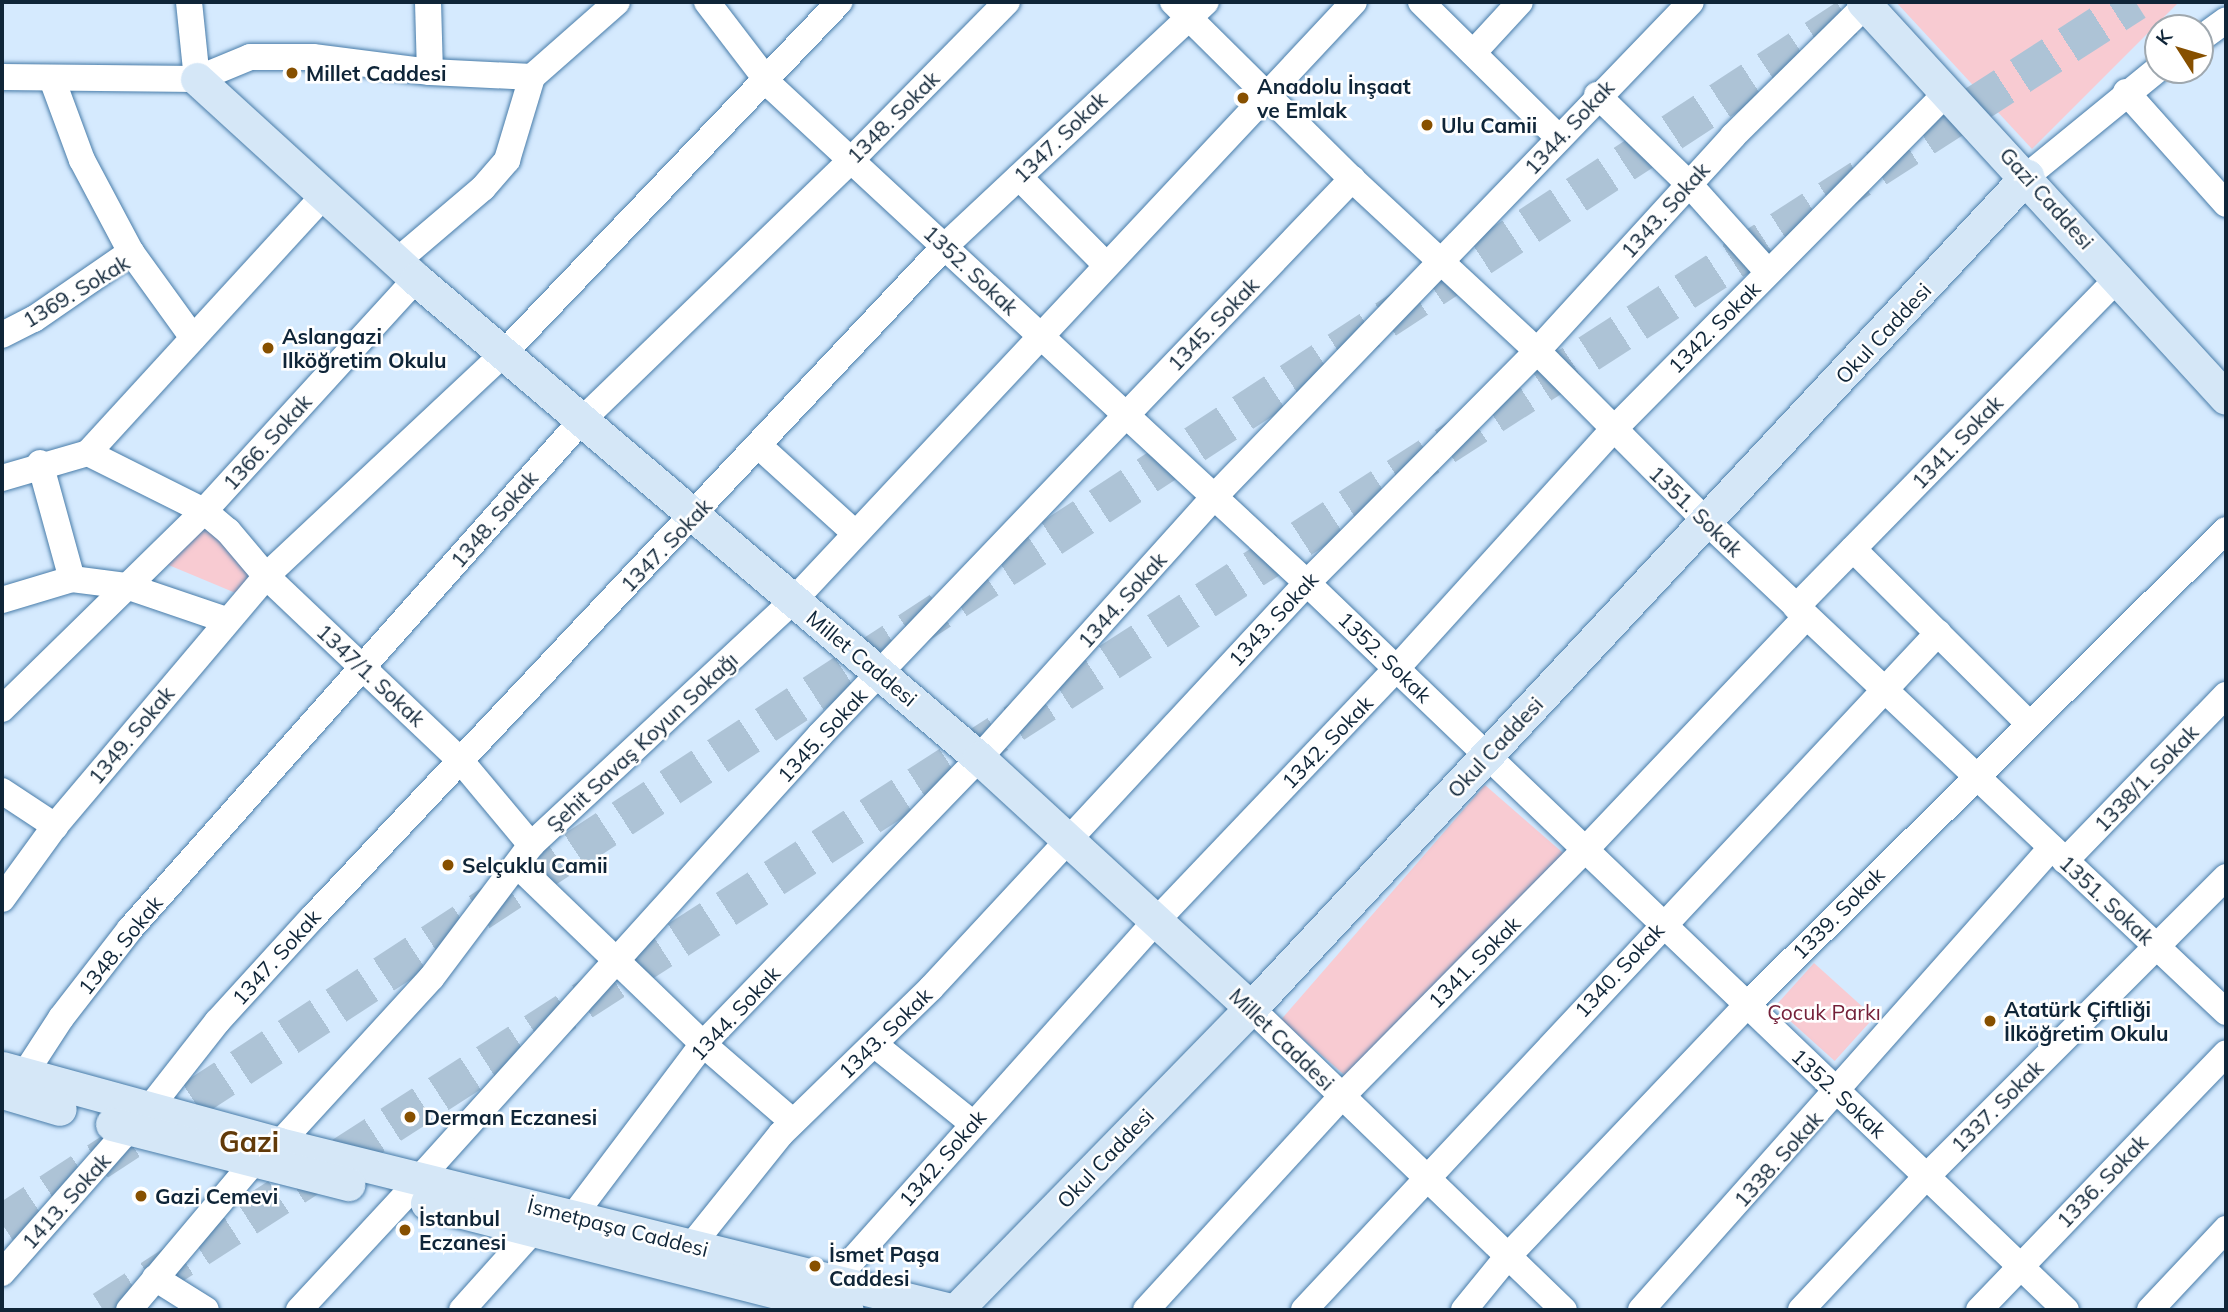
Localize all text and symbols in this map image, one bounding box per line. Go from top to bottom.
north arrow [2144,14,2214,84]
text: K [2150,25,2177,50]
place label: Millet Caddesi [306,60,446,86]
marker: Millet Caddesi [284,65,300,81]
street label: 1348. Sokak [842,66,944,168]
place label: Anadolu İnşaat ve Emlak [1257,73,1411,123]
street label: 1344. Sokak [1519,75,1619,179]
street label: 1347. Sokak [1008,86,1112,188]
marker: Anadolu İnşaat ve Emlak [1235,90,1251,106]
place label: Ulu Camii [1441,112,1537,138]
marker: Ulu Camii [1419,117,1435,133]
street label: Gazi Caddesi [1995,142,2099,254]
street label: 1343. Sokak [1616,157,1714,263]
street label: 1352. Sokak [919,220,1023,320]
street label: 1369. Sokak [18,249,134,333]
street label: 1345. Sokak [1162,272,1264,376]
street label: 1342. Sokak [1663,276,1765,378]
street label: Okul Caddesi [1830,277,1936,389]
place label: Aslangazi Ilköğretim Okulu [282,323,447,373]
marker: Aslangazi Ilköğretim Okulu [260,340,276,356]
street label: 1366. Sokak [218,389,316,495]
street label: 1341. Sokak [1906,390,2008,494]
street label: 1351. Sokak [1644,460,1748,562]
street label: 1348. Sokak [445,466,543,572]
street label: 1347. Sokak [615,493,717,597]
street label: 1344. Sokak [1073,547,1171,653]
street label: 1343. Sokak [1223,567,1323,671]
street label: Millet Caddesi [802,605,922,711]
street label: 1352. Sokak [1333,606,1437,708]
street label: 1347/1. Sokak [312,619,430,731]
street label: Şehit Savaş Koyun Sokağı [541,647,743,837]
street label: 1349. Sokak [83,681,179,789]
street label: 1345. Sokak [772,683,872,787]
street label: 1342. Sokak [1276,690,1378,794]
street label: Okul Caddesi [1442,691,1548,803]
street label: 1338/1. Sokak [2089,719,2203,837]
street label: 1351. Sokak [2055,850,2159,950]
place label: Selçuklu Camii [462,852,608,878]
marker: Selçuklu Camii [440,857,456,873]
street label: 1339. Sokak [1787,862,1889,964]
street label: 1348. Sokak [72,890,168,1000]
street label: 1347. Sokak [227,904,325,1010]
street label: 1341. Sokak [1423,911,1525,1013]
street label: 1340. Sokak [1569,918,1669,1022]
street label: 1344. Sokak [685,961,785,1065]
street label: 1343. Sokak [833,982,937,1084]
street label: Millet Caddesi [1224,983,1340,1095]
place label: Atatürk Çiftliği İlköğretim Okulu [2004,996,2169,1046]
park label: Çocuk Parkı [1767,999,1881,1025]
marker: Atatürk Çiftliği İlköğretim Okulu [1982,1013,1998,1029]
street label: 1352. Sokak [1787,1043,1891,1143]
street label: 1337. Sokak [1946,1055,2048,1157]
street label: Okul Caddesi [1051,1103,1159,1213]
place label: Derman Eczanesi [424,1104,597,1130]
street label: 1342. Sokak [893,1105,991,1211]
street label: 1338. Sokak [1729,1106,1827,1212]
marker: Derman Eczanesi [402,1109,418,1125]
district label: Gazi [219,1125,279,1159]
street label: 1336. Sokak [2051,1129,2153,1233]
street label: 1413. Sokak [17,1148,115,1254]
place label: Gazi Cemevi [155,1183,278,1209]
marker: Gazi Cemevi [133,1188,149,1204]
street label: İsmetpaşa Caddesi [525,1192,711,1262]
place label: İstanbul Eczanesi [419,1205,506,1255]
marker: İstanbul Eczanesi [397,1222,413,1238]
place label: İsmet Paşa Caddesi [829,1241,940,1291]
marker: İsmet Paşa Caddesi [807,1258,823,1274]

